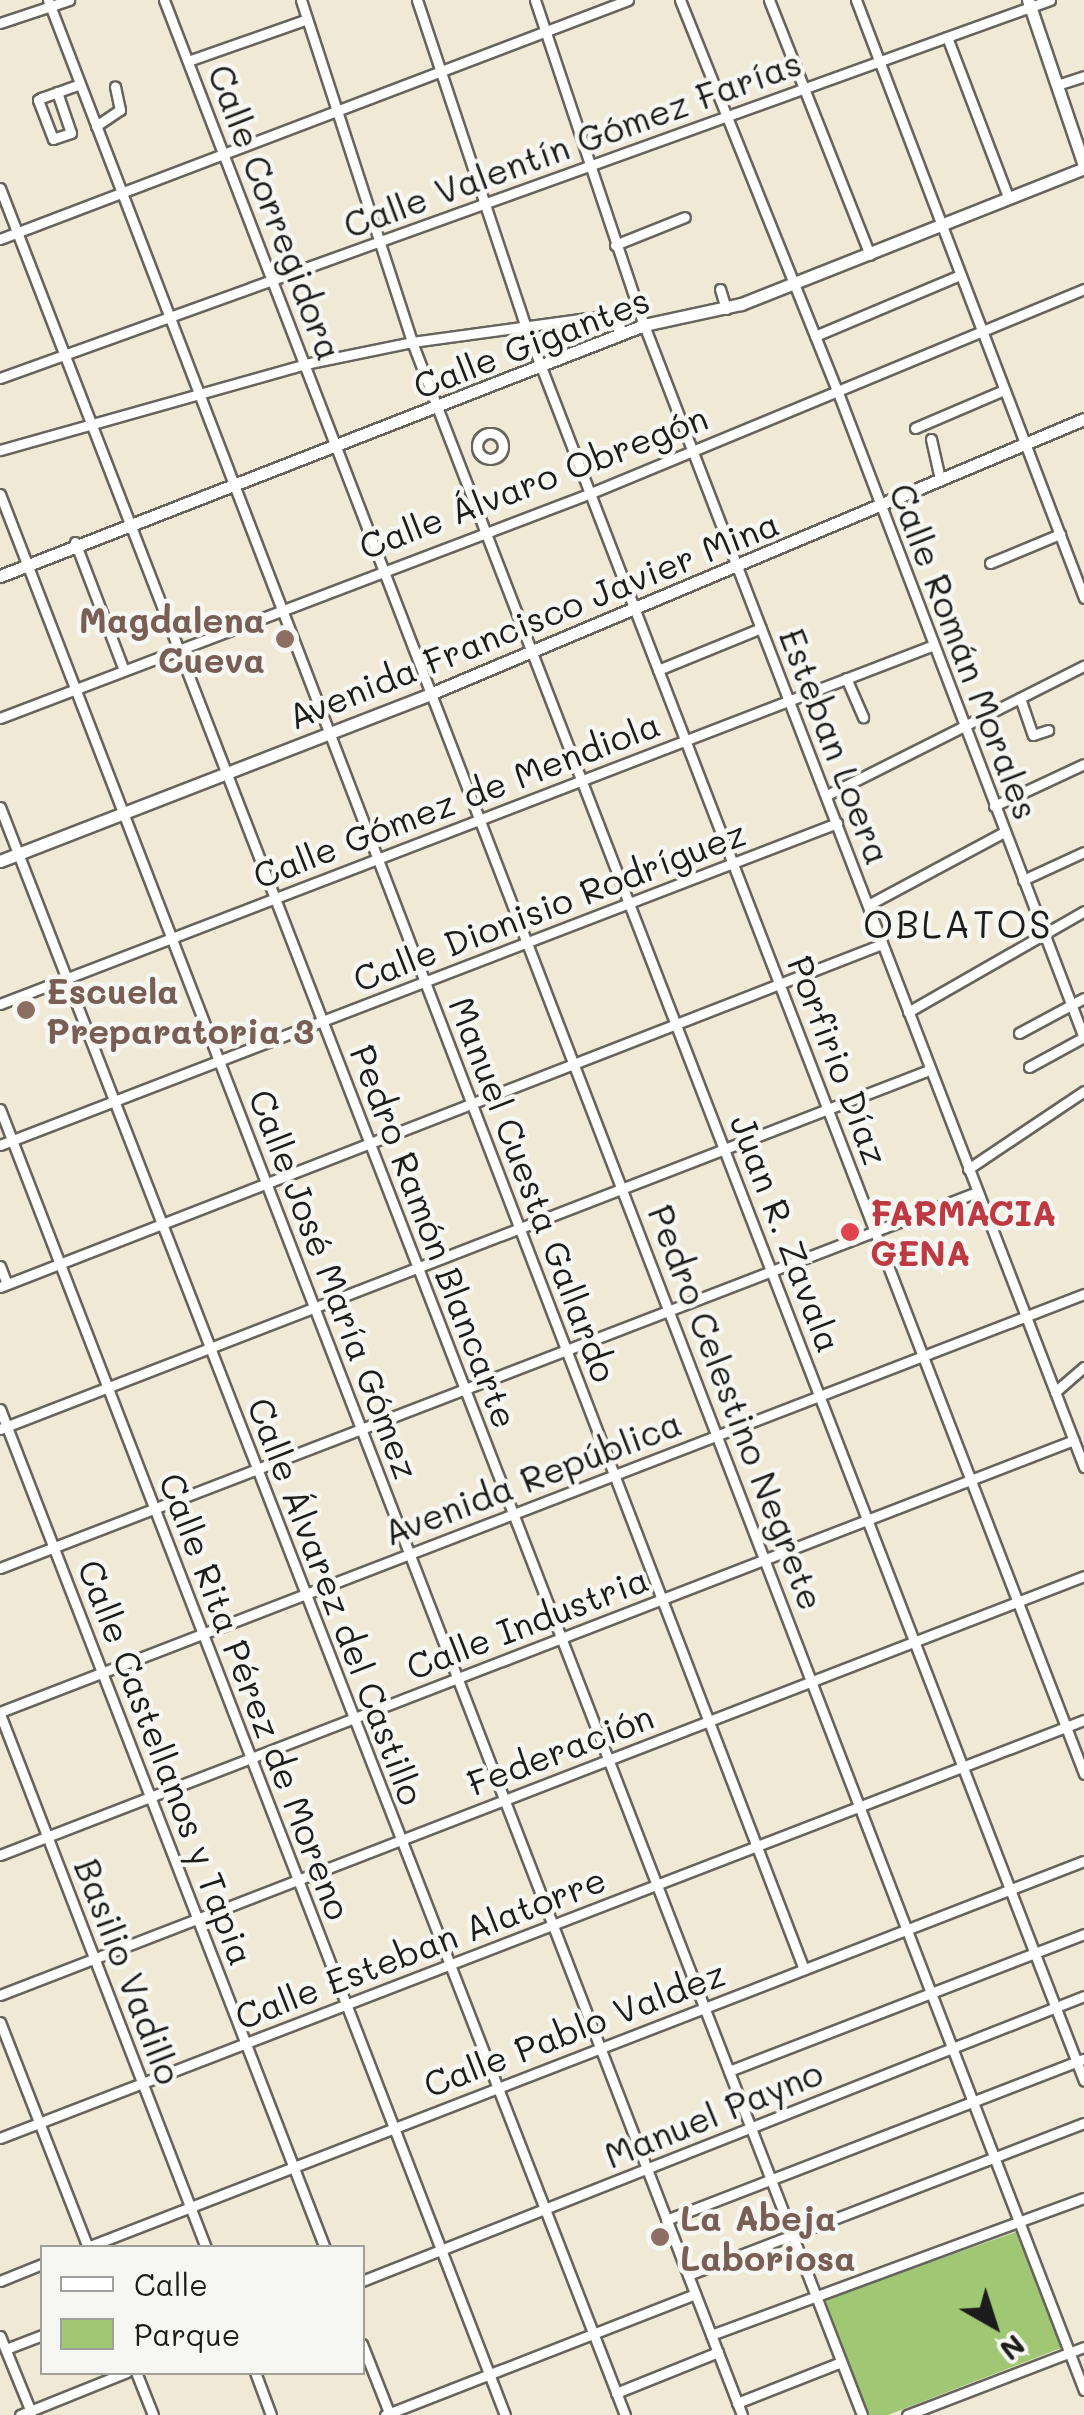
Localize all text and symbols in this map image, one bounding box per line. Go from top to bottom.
street label: Calle Valentín Gómez Farías [337,40,807,246]
street label: Calle Corregidora [200,58,352,366]
street label: Calle Gigantes [407,278,655,406]
street label: Calle Álvaro Obregón [353,395,713,567]
street label: Calle Román Morales [882,477,1048,825]
street label: Avenida Francisco Javier Mina [281,501,785,737]
place label: Magdalena Cueva [79,598,265,680]
street label: Esteban Loera [772,622,900,870]
marker: Magdalena Cueva [274,628,296,650]
street label: Calle Gómez de Mendiola [247,702,665,896]
street label: Calle Dionisio Rodríguez [347,811,751,999]
district label: OBLATOS [863,901,1053,947]
street label: Porfirio Díaz [780,950,898,1170]
place label: Escuela Preparatoria 3 [46,969,314,1051]
street label: Manuel Cuesta Gallardo [441,991,627,1387]
marker: Escuela Preparatoria 3 [15,999,37,1021]
street label: Pedro Ramón Blancarte [342,1039,528,1433]
street label: Calle José María Gómez [241,1083,429,1485]
street label: Juan R. Zavala [722,1108,852,1358]
place label: FARMACIA GENA [870,1191,1056,1273]
street label: Pedro Celestino Negrete [640,1199,834,1615]
marker: FARMACIA GENA [839,1221,861,1243]
street label: Calle Álvarez del Castillo [240,1392,434,1810]
street label: Avenida República [377,1401,687,1553]
street label: Calle Rita Pérez de Moreno [151,1467,361,1925]
street label: Calle Castellanos y Tapia [70,1553,264,1971]
street label: Calle Industria [400,1557,654,1687]
street label: Federación [461,1694,659,1804]
street label: Basilio Vadillo [67,1852,191,2090]
street label: Calle Esteban Alatorre [229,1857,611,2037]
street label: Calle Pablo Valdez [417,1951,731,2105]
street label: Manuel Payno [598,2050,828,2176]
place label: La Abeja Laboriosa [680,2196,856,2278]
marker: La Abeja Laboriosa [649,2226,671,2248]
legend [40,2245,365,2375]
text: Calle [134,2264,208,2304]
north arrow [944,2275,1044,2375]
text: Parque [134,2314,240,2354]
text: N [993,2328,1032,2369]

